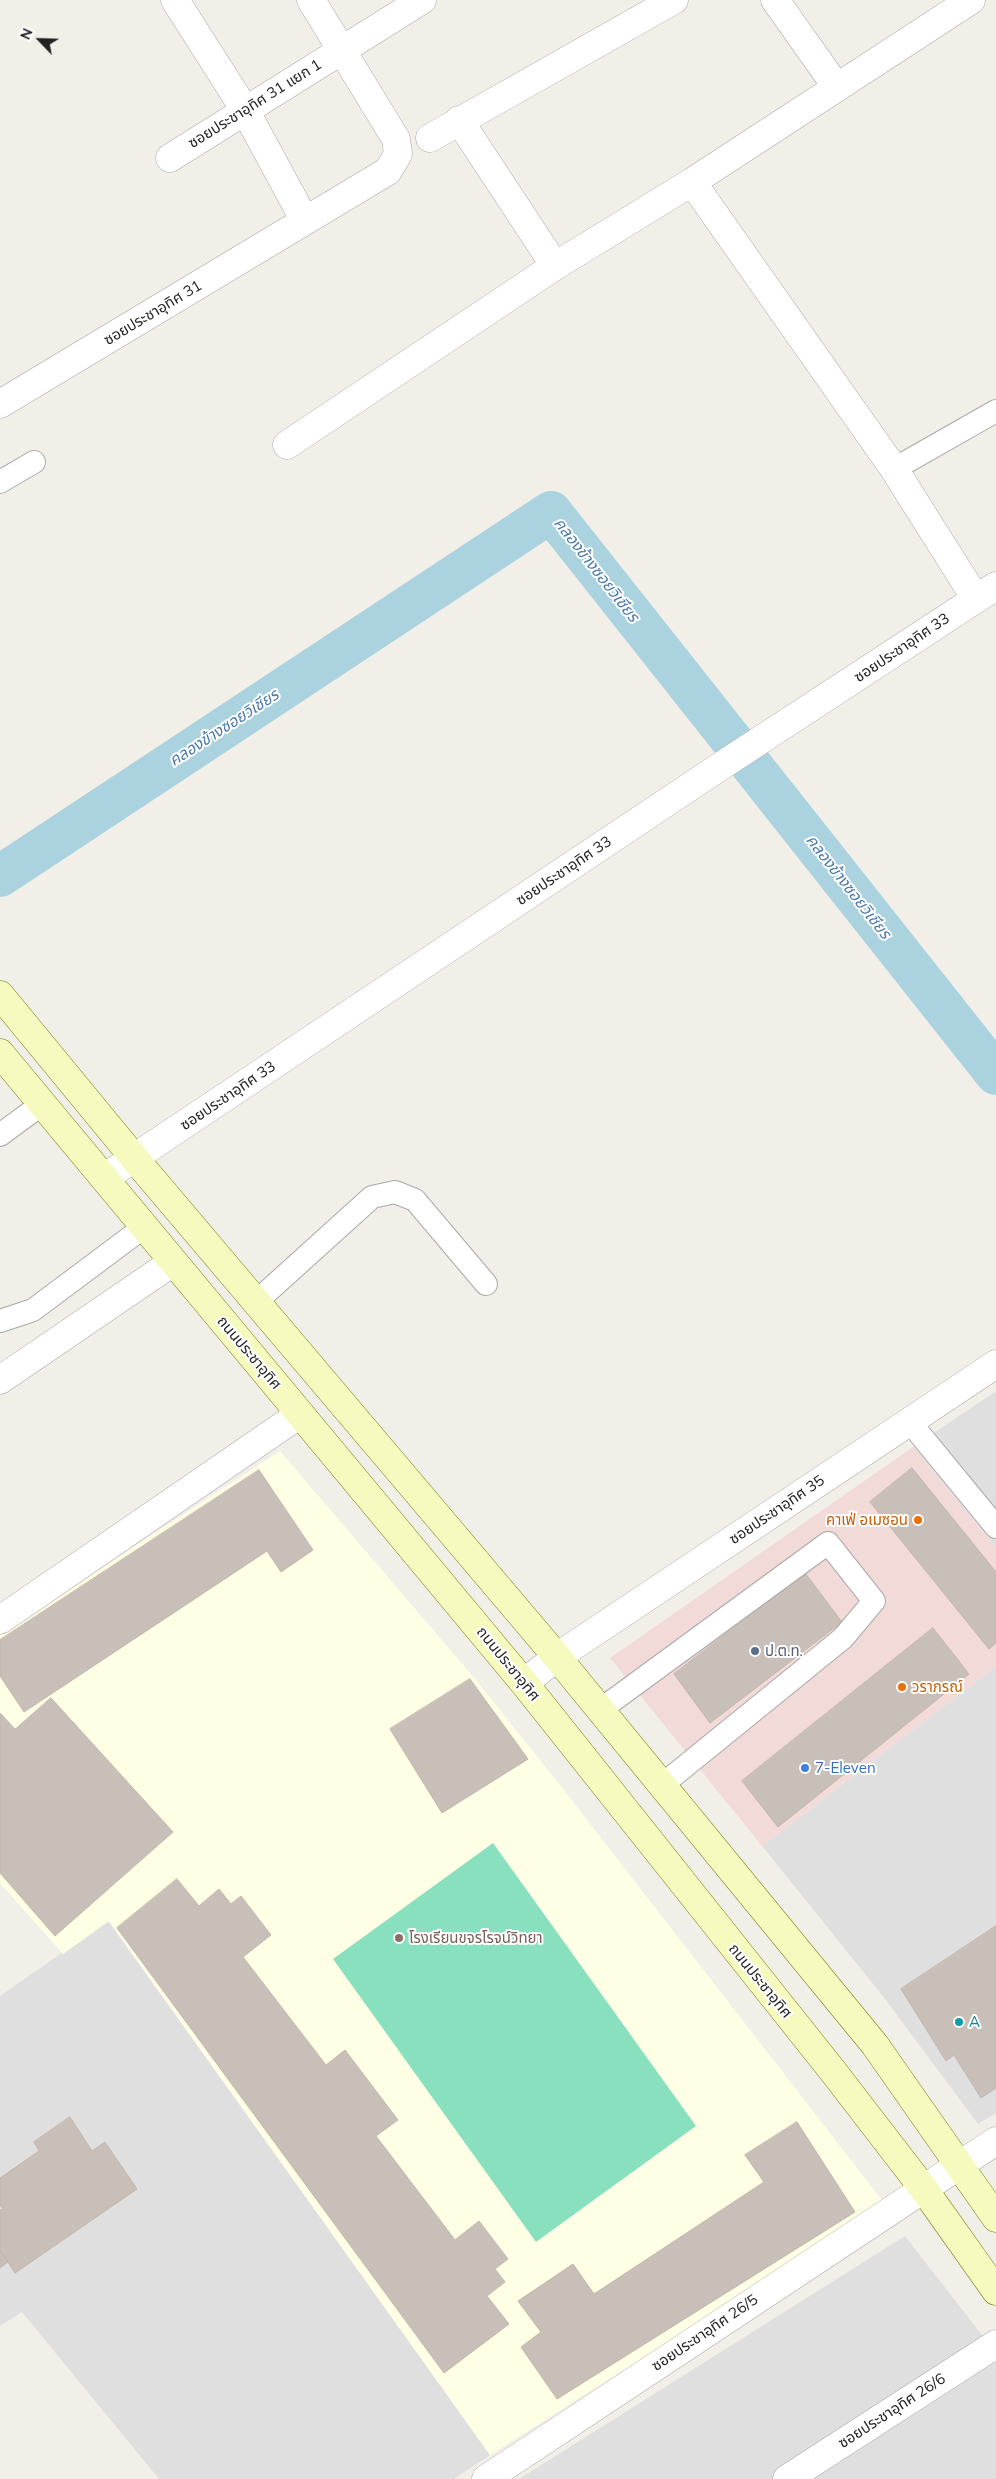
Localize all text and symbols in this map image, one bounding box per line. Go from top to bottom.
north arrow [15,15,65,65]
text: N [16,25,37,42]
street label: ซอยประชาอุทิศ 31 แยก 1 [185,56,325,152]
street label: ซอยประชาอุทิศ 31 [101,277,205,349]
water label: คลองข้างซอยวิเชียร [549,514,643,626]
street label: ซอยประชาอุทิศ 33 [851,610,953,686]
water label: คลองข้างซอยวิเชียร [166,685,282,771]
water label: คลองข้างซอยวิเชียร [801,831,895,943]
street label: ซอยประชาอุทิศ 33 [513,833,615,909]
street label: ซอยประชาอุทิศ 33 [177,1058,279,1134]
street label: ถนนประชาอุทิศ [213,1313,285,1393]
street label: ซอยประชาอุทิศ 35 [726,1472,828,1548]
place label: คาเฟ่ อเมซอน [826,1511,908,1529]
marker: คาเฟ่ อเมซอน [912,1514,924,1526]
street label: ถนนประชาอุทิศ [473,1623,543,1705]
place label: ป.ต.ท. [765,1642,803,1660]
marker: ป.ต.ท. [749,1645,761,1657]
place label: วราภรณ์ [912,1678,963,1696]
marker: วราภรณ์ [896,1681,908,1693]
place label: 7-Eleven [815,1759,876,1777]
marker: 7-Eleven [799,1762,811,1774]
place label: โรงเรียนขจรโรจน์วิทยา [409,1929,543,1947]
marker: โรงเรียนขจรโรจน์วิทยา [393,1932,405,1944]
street label: ถนนประชาอุทิศ [725,1940,795,2022]
place label: A [969,2013,980,2031]
marker: A [953,2016,965,2028]
street label: ซอยประชาอุทิศ 26/5 [649,2291,761,2375]
street label: ซอยประชาอุทิศ 26/6 [835,2370,949,2452]

